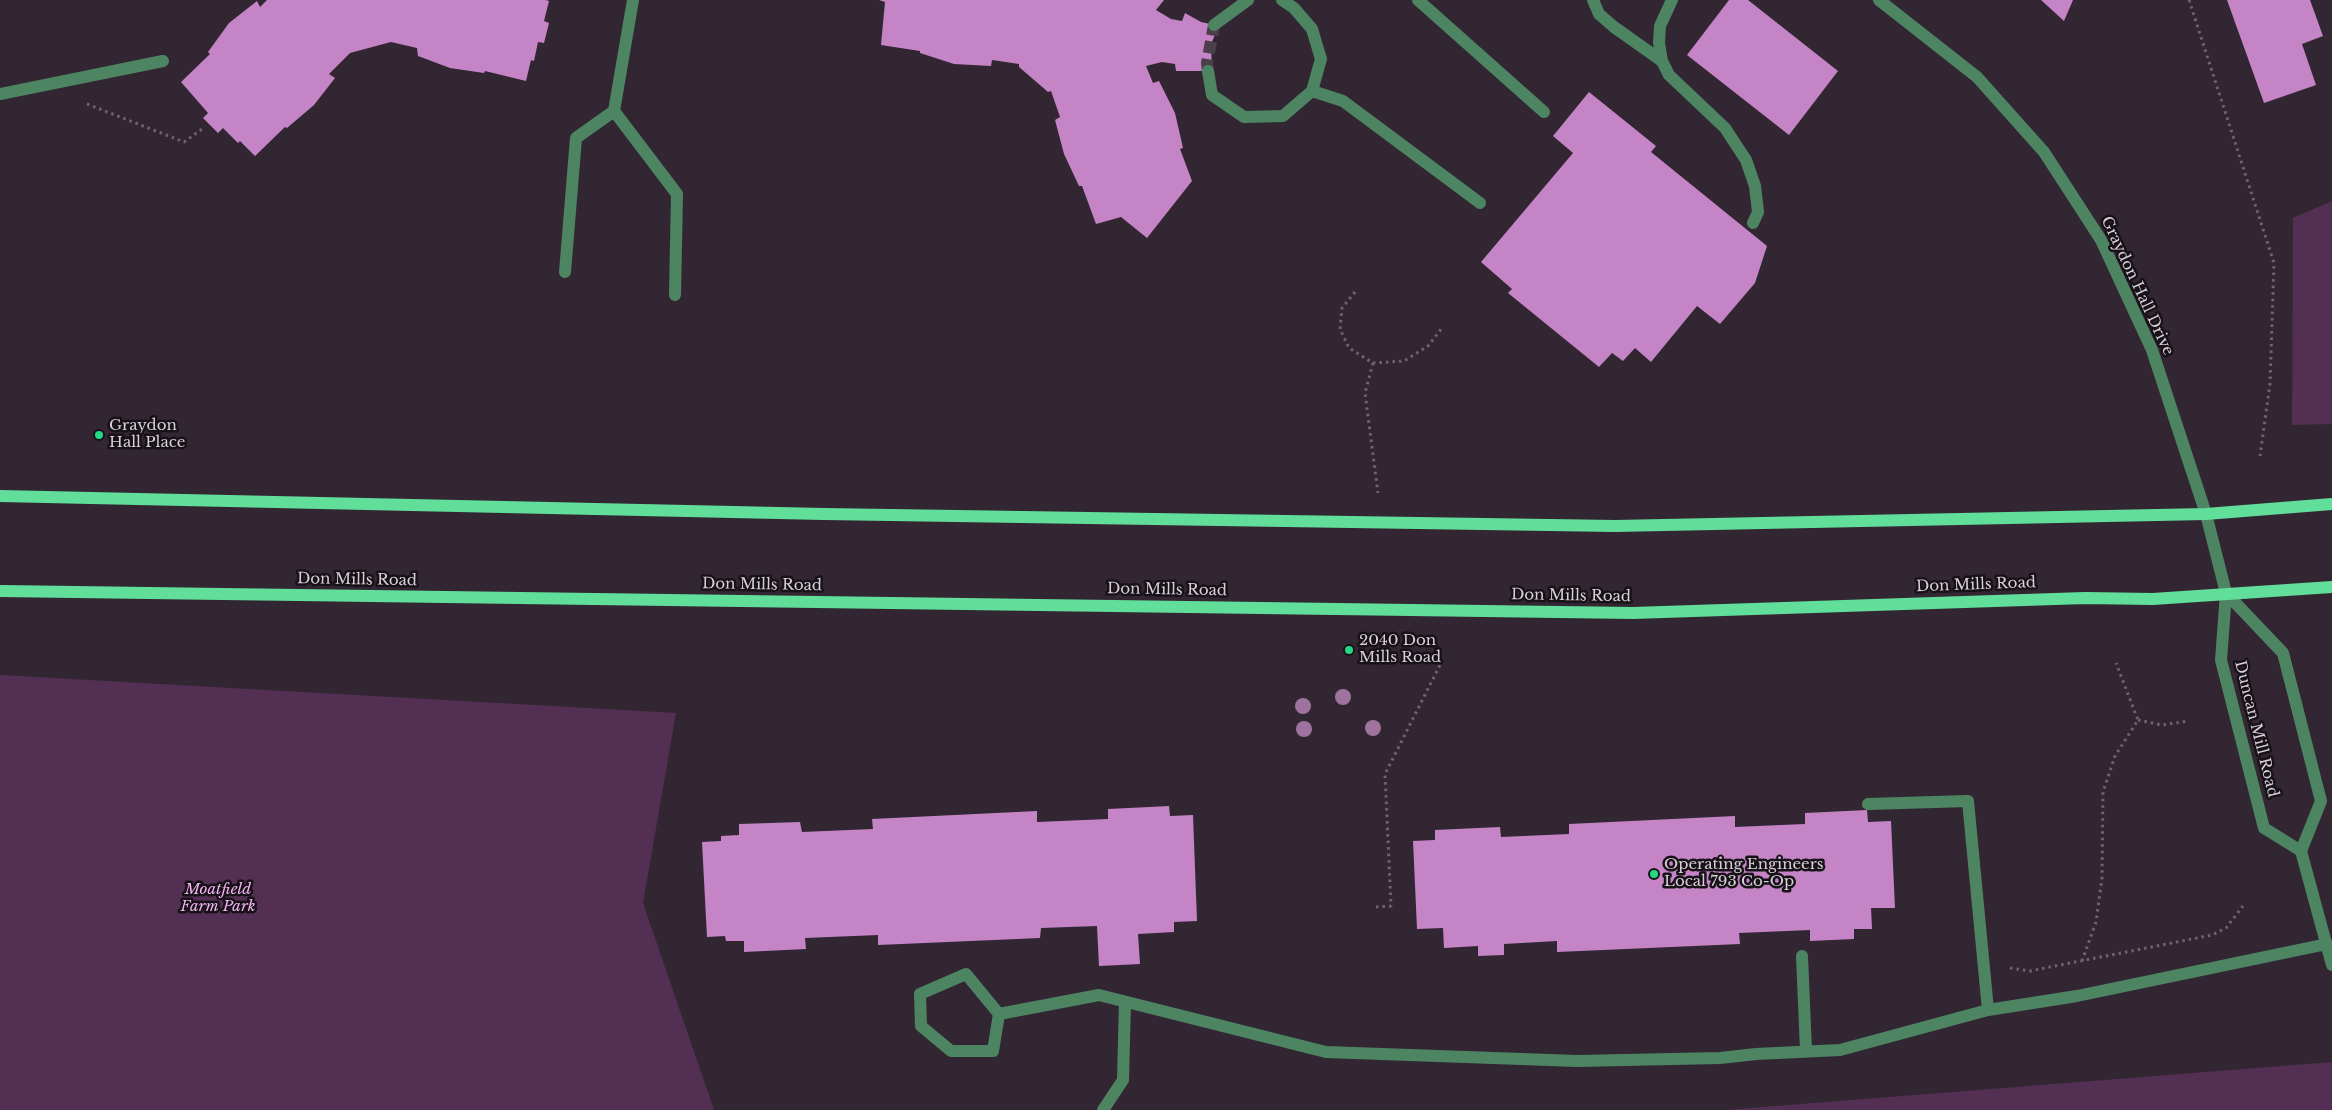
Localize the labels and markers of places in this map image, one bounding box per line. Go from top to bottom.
place label: Graydon Hall Place [109,417,185,452]
marker: Graydon Hall Place [93,429,105,441]
place label: 2040 Don Mills Road [1359,632,1441,667]
marker: 2040 Don Mills Road [1343,644,1355,656]
place label: Operating Engineers Local 793 Co-Op [1664,856,1824,891]
marker: Operating Engineers Local 793 Co-Op [1648,868,1660,880]

